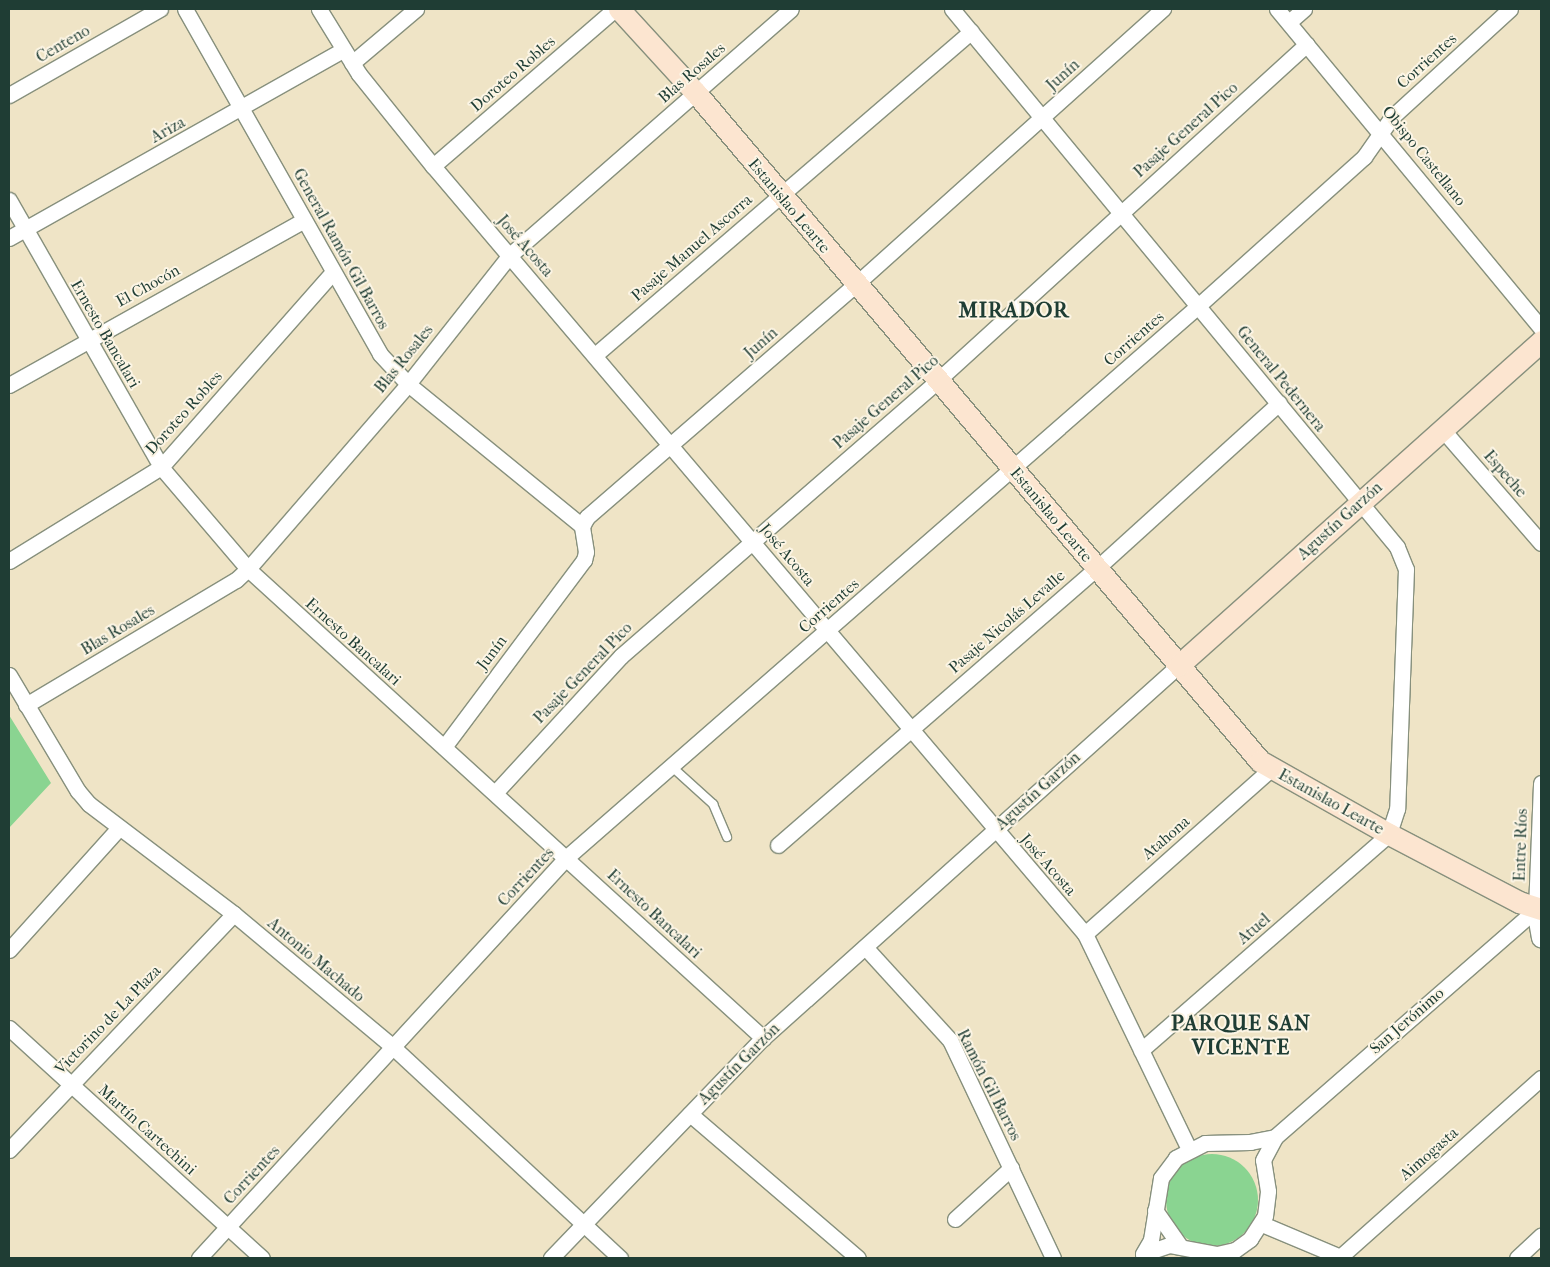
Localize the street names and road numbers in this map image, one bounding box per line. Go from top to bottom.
street label: Centeno [33,21,93,67]
street label: Corrientes [1393,29,1461,93]
street label: Doroteo Robles [467,32,559,116]
street label: Blas Rosales [655,39,729,107]
street label: Junín [1042,55,1084,95]
street label: Pasaje General Pico [1130,78,1242,182]
street label: Obispo Castellano [1378,102,1470,210]
street label: Ariza [147,113,189,147]
street label: Estanislao Learte [744,155,834,257]
street label: General Ramón Gil Barros [289,165,393,333]
street label: Pasaje Manuel Ascorra [628,190,756,306]
street label: José Acosta [493,211,557,281]
street label: El Chocón [113,261,183,311]
street label: Ernesto Bancalari [66,277,144,391]
street label: Corrientes [1100,308,1168,370]
street label: Blas Rosales [371,321,437,397]
street label: General Pedernera [1233,322,1329,436]
street label: Junín [740,323,782,363]
street label: Pasaje General Pico [829,351,943,453]
street label: Doroteo Robles [141,367,227,459]
street label: Espeche [1479,447,1531,501]
street label: Estanislao Learte [1006,464,1096,566]
street label: Agustín Garzón [1294,478,1386,564]
street label: José Acosta [755,520,819,590]
street label: Pasaje Nicolás Levalle [945,566,1069,678]
street label: Corrientes [795,575,863,637]
street label: Ernesto Bancalari [301,594,405,690]
street label: Blas Rosales [78,601,158,659]
street label: Pasaje General Pico [530,618,636,728]
street label: Junín [473,632,511,674]
street label: Agustín Garzón [992,748,1084,834]
street label: Estanislao Learte [1275,765,1387,839]
street label: Entre Ríos [1510,808,1532,882]
street label: Atahona [1138,812,1194,864]
street label: José Acosta [1016,830,1080,900]
street label: Corrientes [494,844,558,910]
street label: Ernesto Bancalari [603,865,705,963]
street label: Atuel [1234,910,1274,948]
street label: Antonio Machado [264,914,368,1006]
street label: Victorino de La Plaza [51,961,165,1079]
street label: San Jerónimo [1366,984,1448,1058]
street label: Agustín Garzón [694,1019,784,1109]
street label: Ramón Gil Barros [953,1026,1025,1144]
street label: Martín Cartechini [94,1081,200,1179]
street label: Aimogasta [1396,1123,1462,1185]
street label: Corrientes [220,1142,284,1208]

